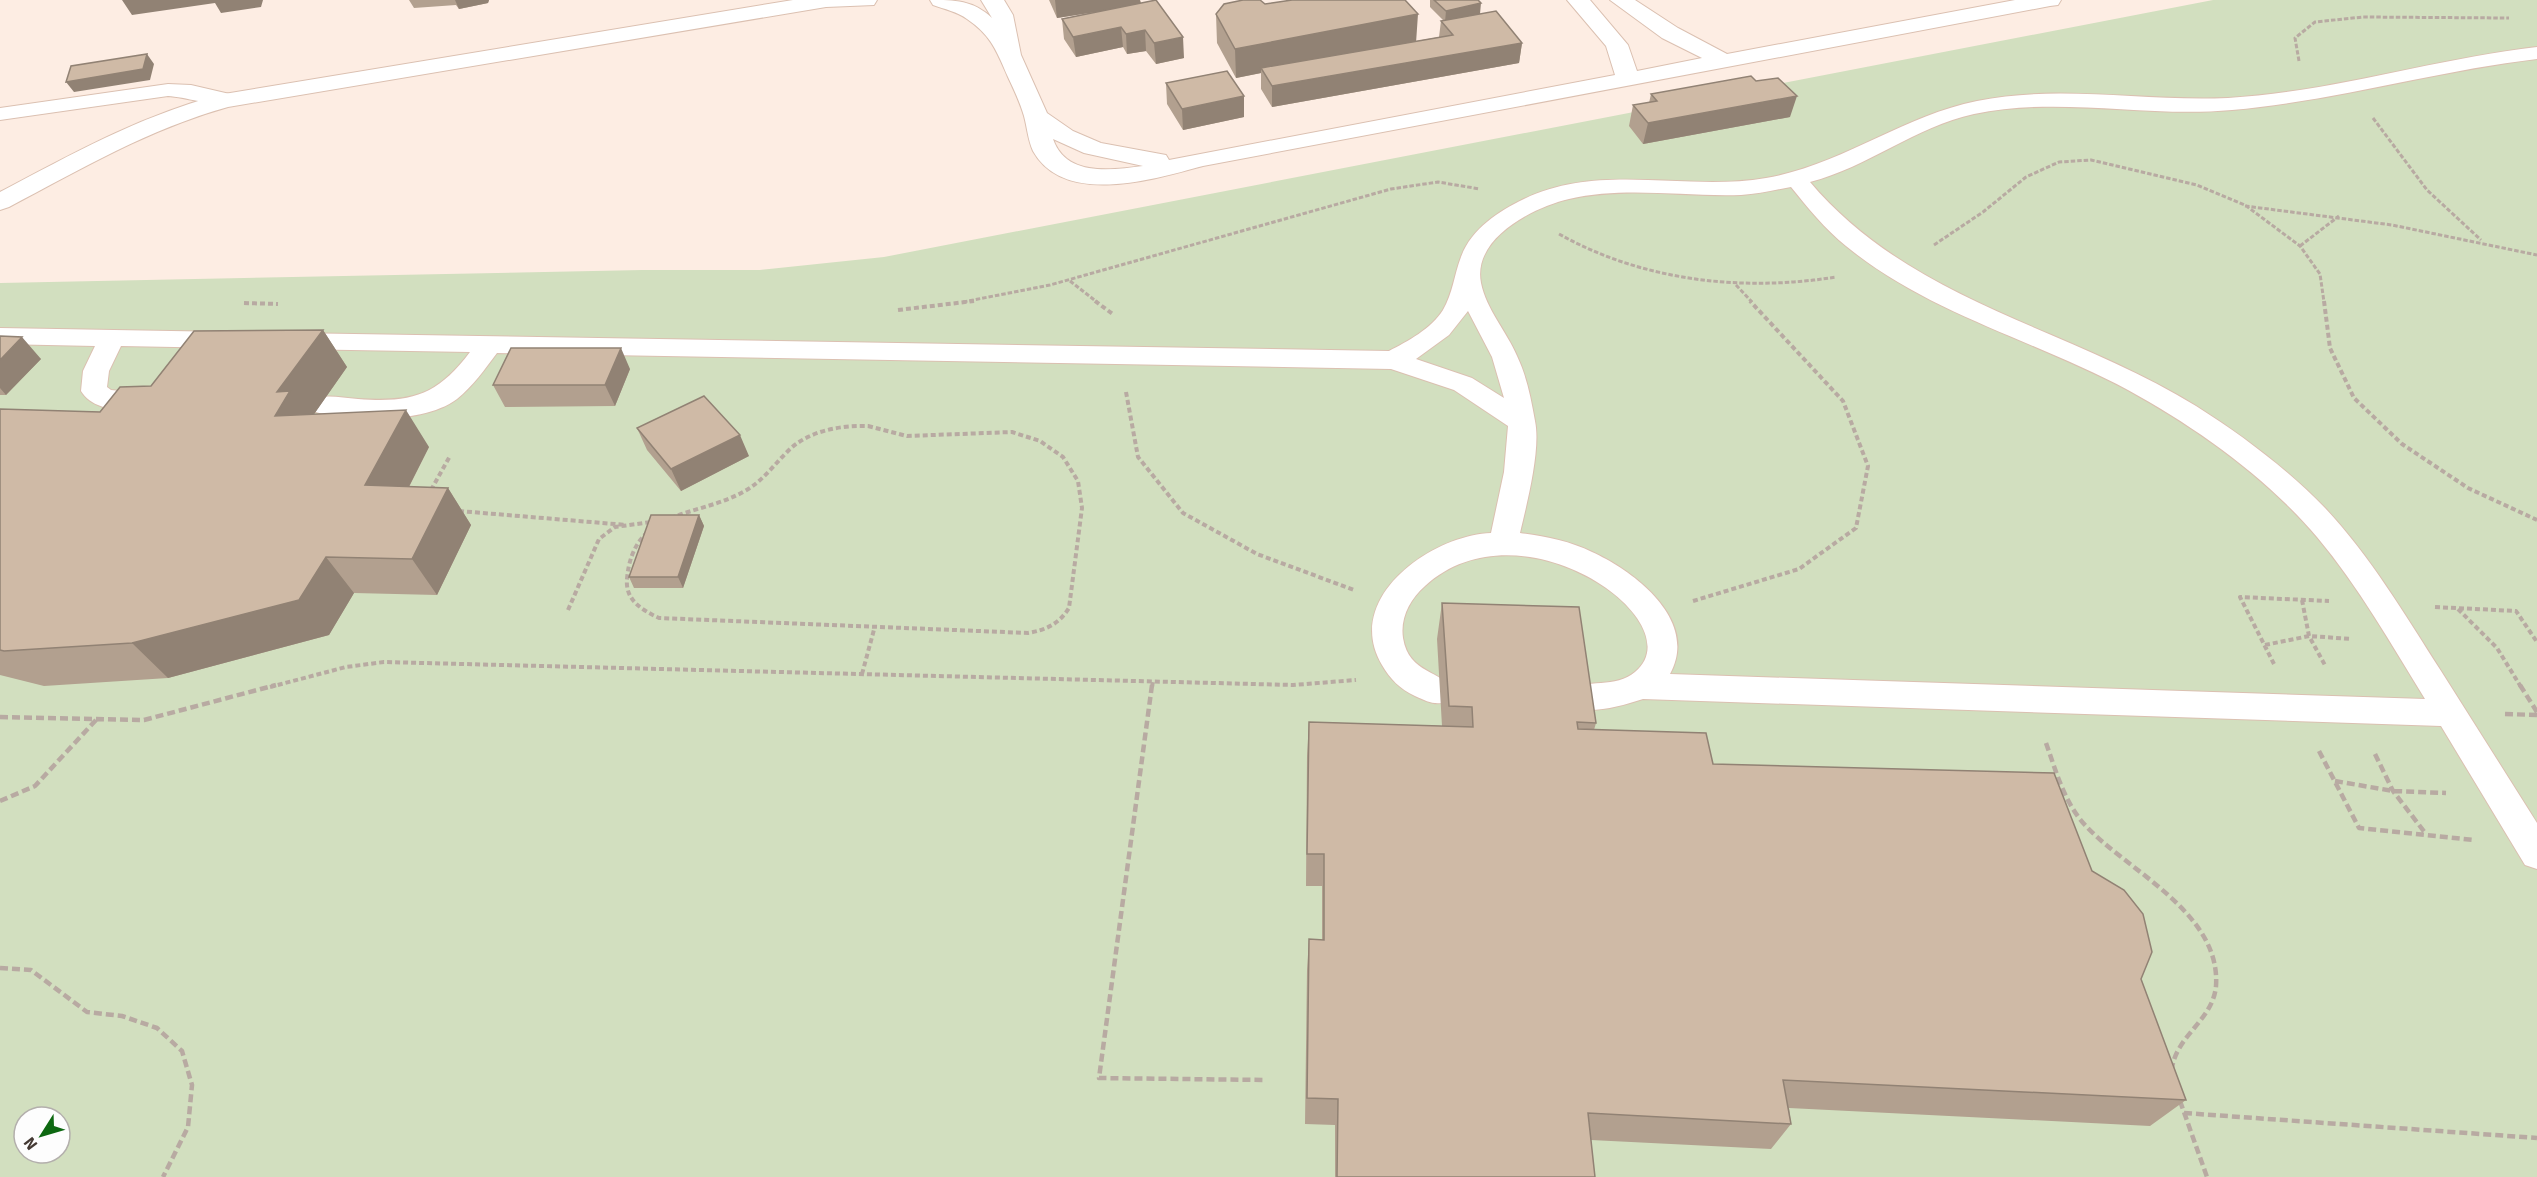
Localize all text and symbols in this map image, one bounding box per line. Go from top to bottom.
north arrow [12,1105,72,1165]
text: N [19,1133,42,1154]

